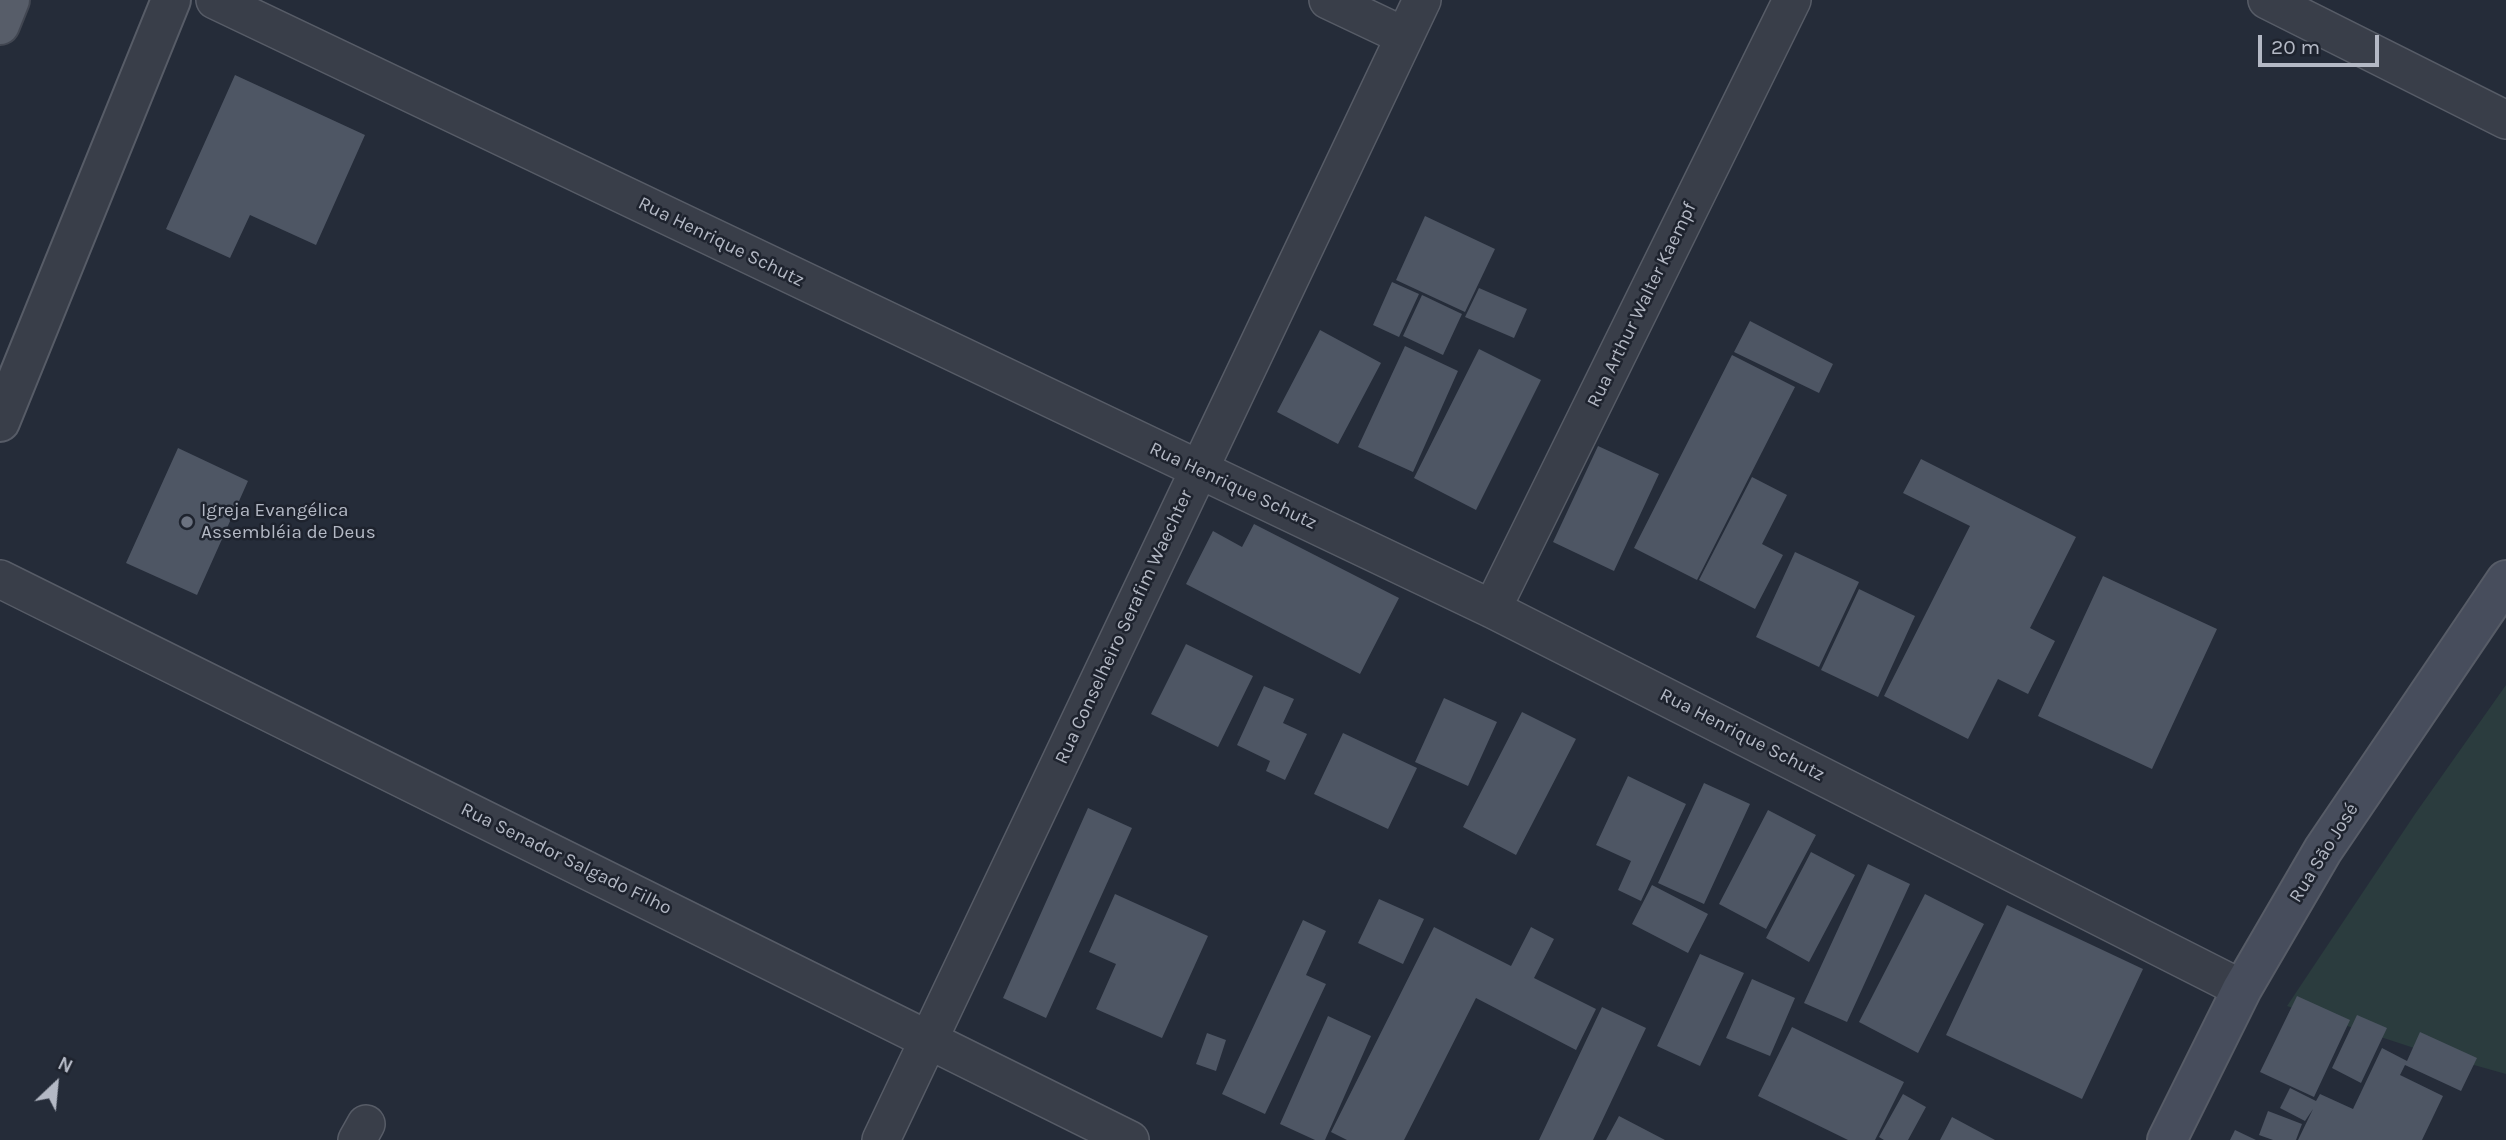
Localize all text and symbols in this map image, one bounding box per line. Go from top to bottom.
scale bar [2261,21,2382,65]
text: 20 m [2271,35,2320,59]
street label: Rua Henrique Schutz [634,192,808,292]
street label: Rua Arthur Walter Kaempf [1582,199,1702,411]
street label: Rua Henrique Schutz [1146,437,1320,535]
street label: Rua Conselheiro Serafim Waechter [1050,486,1198,768]
place label: Igreja Evangélica Assembléia de Deus [201,500,376,544]
marker: Igreja Evangélica Assembléia de Deus [179,514,195,530]
street label: Rua Henrique Schutz [1656,684,1828,786]
street label: Rua Senador Salgado Filho [457,798,675,920]
street label: Rua São José [2284,799,2364,907]
north arrow [21,1049,91,1119]
text: N [54,1052,76,1078]

